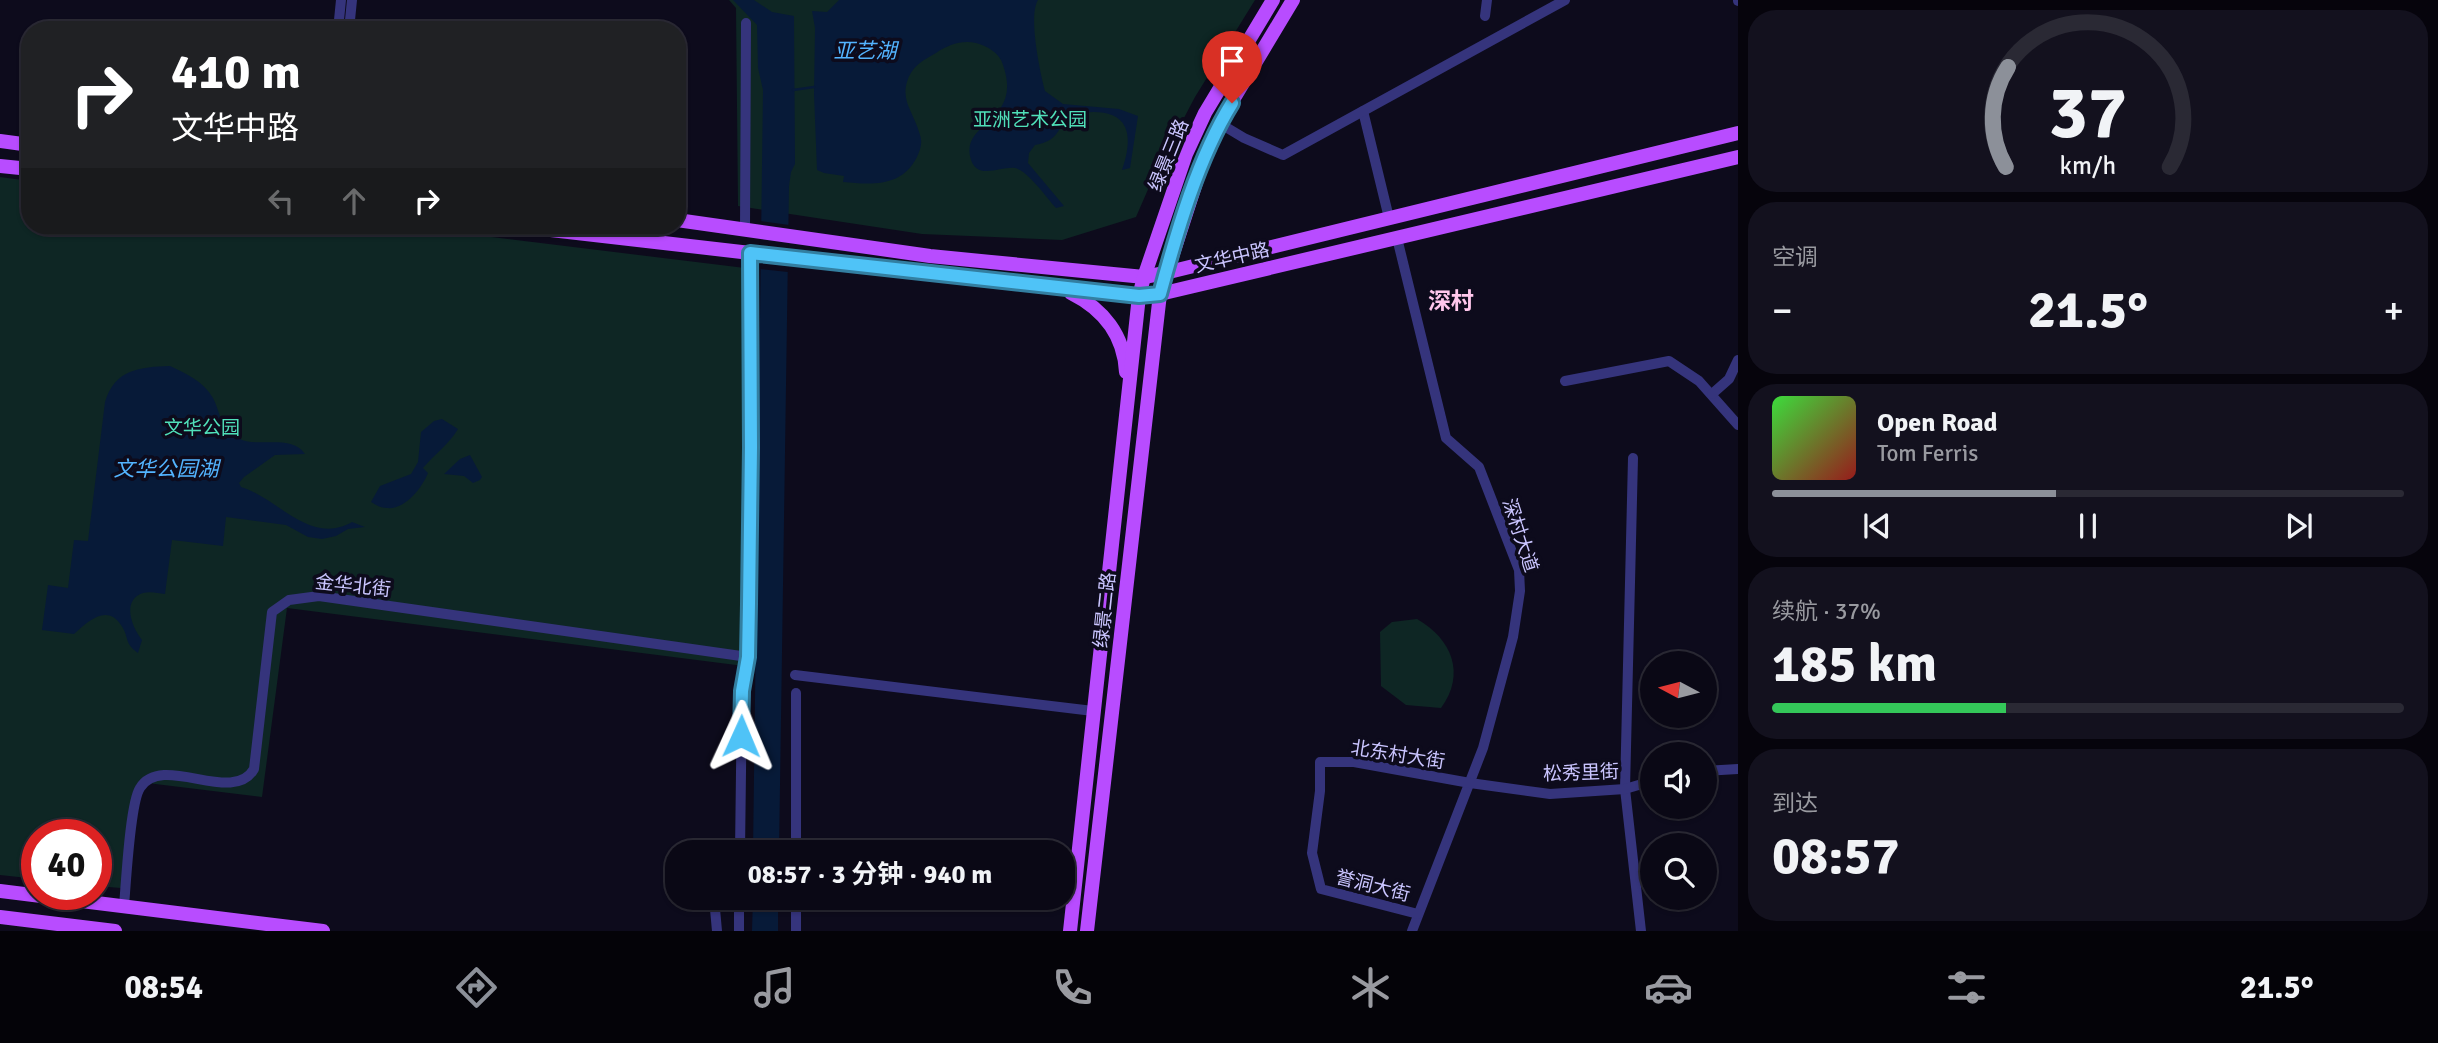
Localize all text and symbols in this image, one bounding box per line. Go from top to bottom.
pin [1202,31,1262,103]
water label: 亚艺湖 [834,38,899,64]
text: 410 m [171,42,301,102]
icon: arrive [1213,42,1251,80]
icon: right [56,49,147,140]
text: 37 [2049,69,2127,158]
park label: 亚洲艺术公园 [973,108,1087,132]
text: 文华中路 [171,109,299,148]
street label: 绿景三路 [1144,116,1194,195]
text: km/h [2060,150,2116,181]
icon: left [262,182,300,220]
icon: ahead [335,182,373,220]
icon: right [408,182,446,220]
street label: 文华中路 [1192,238,1272,278]
text: 空调 [1772,243,1818,272]
text: 21.5° [2028,278,2148,342]
district label: 深村 [1428,287,1474,316]
text: − [1772,287,1793,334]
text: + [2383,287,2404,334]
text: Open Road [1877,407,1998,439]
park label: 文华公园 [164,416,240,440]
text: Tom Ferris [1877,439,1978,468]
water label: 文华公园湖 [114,456,221,482]
street label: 深村大道 [1497,495,1543,575]
icon: previous [1858,507,1896,545]
icon: pause [2069,507,2107,545]
icon: next [2280,507,2318,545]
street label: 金华北街 [314,570,392,602]
street label: 绿景二路 [1089,571,1121,649]
text: 续航 · 37% [1772,597,1881,626]
text: 185 km [1772,632,1937,696]
north arrow [1640,651,1717,728]
map controls [1640,651,1717,910]
position arrow [704,699,778,773]
street label: 北东村大街 [1349,736,1447,774]
button: sound [1640,742,1717,819]
street label: 松秀里街 [1543,760,1619,786]
text: 到达 [1772,789,1818,818]
speed limit sign: 40 [21,819,112,910]
text: 08:57 [1772,824,1900,888]
button: search [1640,833,1717,910]
text: 08:57 · 3 分钟 · 940 m [748,859,992,891]
street label: 誉洞大街 [1333,865,1413,907]
icon: directions [452,963,501,1012]
icon: music [750,963,799,1012]
icon: phone [1048,963,1097,1012]
icon: climate [1346,963,1395,1012]
icon: car [1644,963,1693,1012]
icon: filters [1942,963,1991,1012]
text: 08:54 [124,968,203,1007]
text: 21.5° [2240,968,2314,1007]

